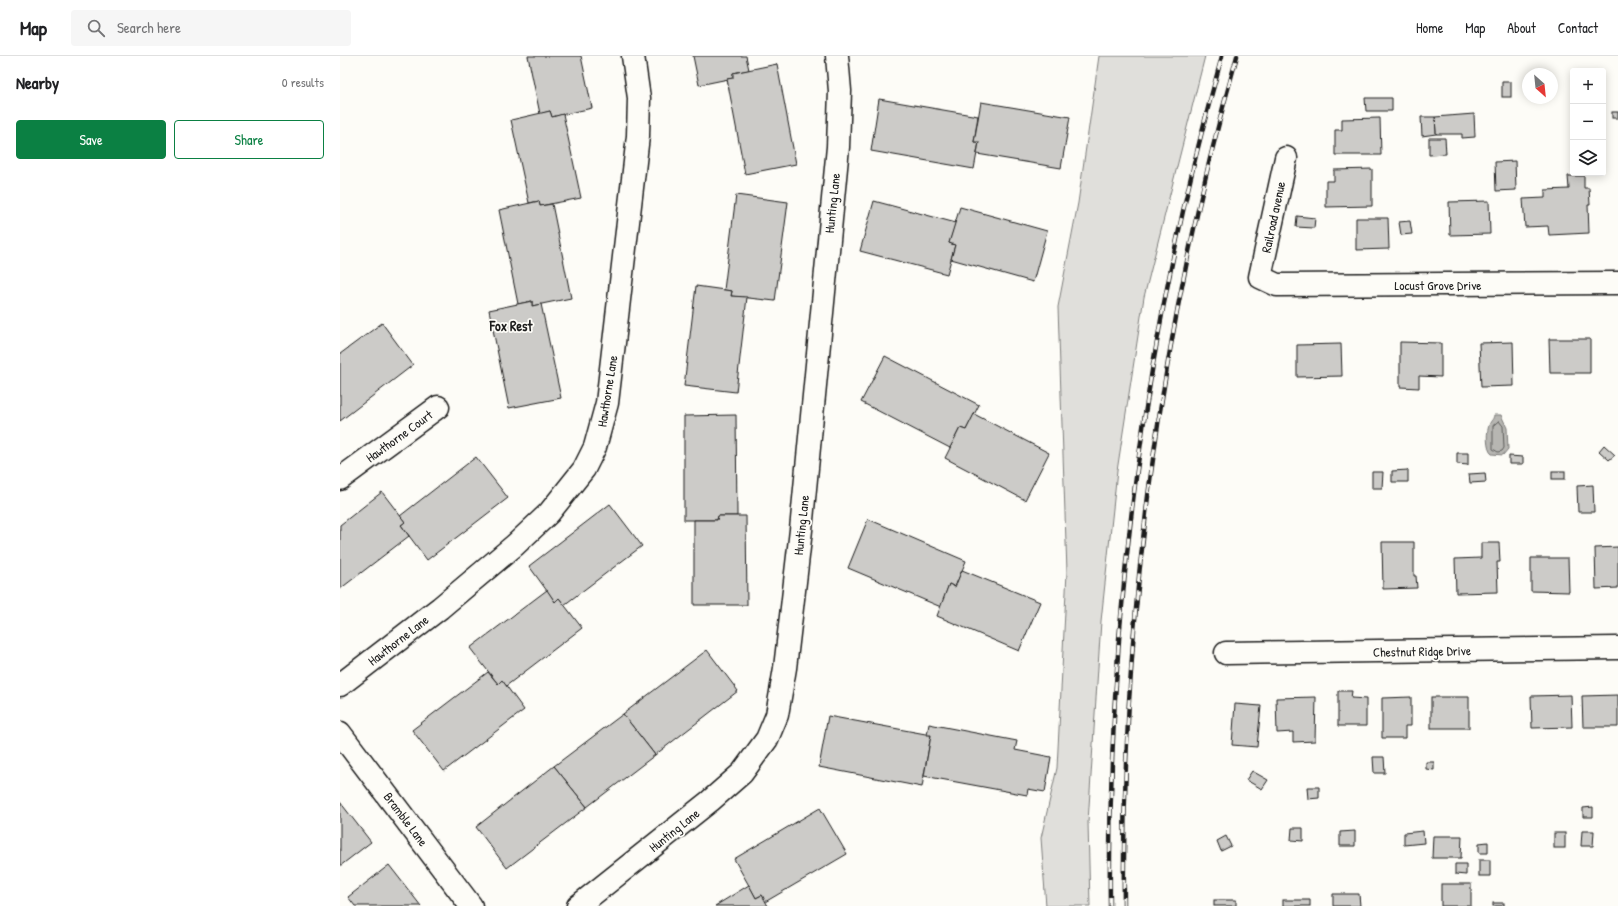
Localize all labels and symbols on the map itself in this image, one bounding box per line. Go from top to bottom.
north arrow [1522,68,1558,104]
street label: Hunting Lane [820,172,844,234]
street label: Railroad avenue [1257,180,1289,254]
street label: Locust Grove Drive [1394,276,1482,294]
district label: Fox Rest [489,316,533,335]
street label: Hawthorne Lane [592,354,622,428]
street label: Hawthorne Court [362,405,436,466]
street label: Hunting Lane [789,494,813,556]
street label: Hawthorne Lane [364,611,432,669]
street label: Chestnut Ridge Drive [1373,641,1471,661]
street label: Bramble Lane [380,788,432,850]
street label: Hunting Lane [645,804,703,856]

